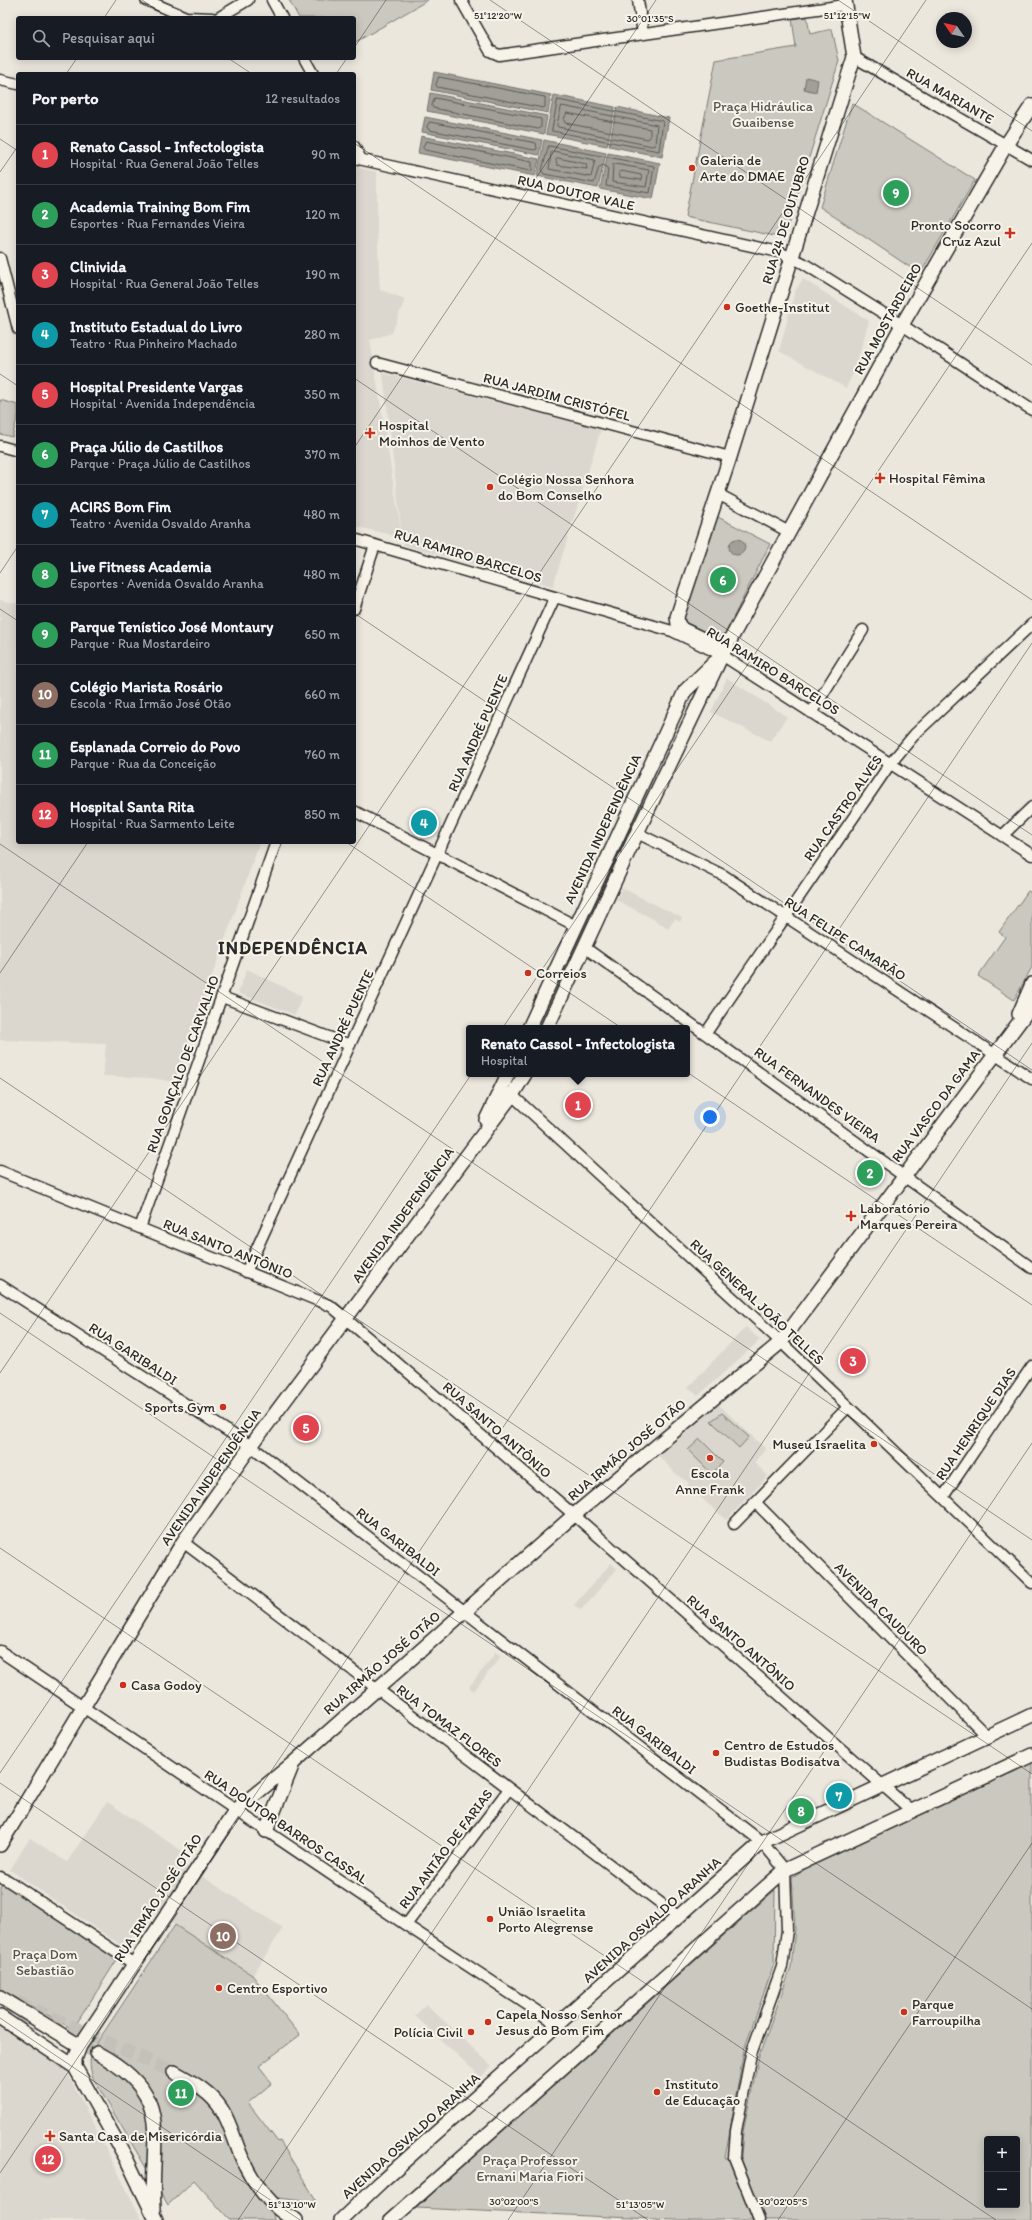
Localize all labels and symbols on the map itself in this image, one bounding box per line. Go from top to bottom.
text: 51°12'20"W [474,9,523,22]
text: 51°12'15"W [824,9,871,22]
text: 30°01'35"S [626,12,674,25]
north arrow [936,12,972,48]
street label: RUA MARIANTE [903,64,997,128]
park label: Praça Hidráulica Guaibense [713,98,814,131]
place label: Galeria de Arte do DMAE [700,152,785,185]
street label: RUA 24 DE OUTUBRO [758,154,814,286]
marker: Galeria de Arte do DMAE [687,163,697,173]
street label: RUA DOUTOR VALE [516,171,636,215]
pin: 9 [883,178,909,208]
place label: Pronto Socorro Cruz Azul [911,217,1001,250]
marker: Pronto Socorro Cruz Azul [1004,227,1016,239]
street label: RUA MOSTARDEIRO [850,260,926,378]
place label: Goethe-Institut [735,299,830,316]
marker: Goethe-Institut [722,302,732,312]
street label: RUA JARDIM CRISTÓFEL [481,369,633,425]
place label: Hospital Moinhos de Vento [379,417,485,450]
marker: Hospital Moinhos de Vento [364,427,376,439]
place label: Hospital Fêmina [889,470,985,487]
place label: Colégio Nossa Senhora do Bom Conselho [498,471,634,504]
marker: Hospital Fêmina [874,472,886,484]
marker: Colégio Nossa Senhora do Bom Conselho [485,482,495,492]
street label: RUA RAMIRO BARCELOS [392,525,544,587]
pin: 6 [710,565,736,595]
street label: RUA RAMIRO BARCELOS [703,623,843,719]
street label: RUA ANDRÉ PUENTE [444,671,512,794]
street label: AVENIDA INDEPENDÊNCIA [561,751,645,907]
street label: RUA CASTRO ALVES [800,752,886,864]
pin: 4 [411,808,437,838]
street label: RUA FELIPE CAMARÃO [781,893,909,985]
district label: INDEPENDÊNCIA [218,937,368,959]
place label: Correios [536,965,587,982]
street label: RUA ANDRÉ PUENTE [308,967,378,1089]
marker: Correios [523,968,533,978]
street label: RUA GONÇALO DE CARVALHO [143,973,223,1155]
street label: RUA FERNANDES VIEIRA [751,1043,883,1147]
street label: RUA VASCO DA GAMA [888,1046,984,1166]
pin: 1 [565,1090,591,1120]
your location [700,1107,720,1127]
street label: AVENIDA INDEPENDÊNCIA [348,1144,458,1286]
pin: 2 [857,1158,883,1188]
place label: Laboratório Marques Pereira [860,1200,958,1233]
marker: Laboratório Marques Pereira [845,1210,857,1222]
street label: RUA SANTO ANTÔNIO [161,1215,295,1283]
street label: RUA GENERAL JOÃO TELLES [687,1236,827,1369]
street label: RUA GARIBALDI [86,1319,180,1389]
pin: 3 [840,1346,866,1376]
street label: RUA HENRIQUE DIAS [932,1364,1020,1483]
street label: RUA SANTO ANTÔNIO [439,1378,555,1482]
street label: RUA IRMÃO JOSÉ OTÃO [564,1395,690,1505]
place label: Sports Gym [145,1399,215,1416]
marker: Sports Gym [218,1402,228,1412]
street label: AVENIDA INDEPENDÊNCIA [157,1405,265,1549]
pin: 5 [293,1413,319,1443]
place label: Museu Israelita [772,1436,867,1453]
marker: Museu Israelita [869,1439,879,1449]
marker: Escola Anne Frank [705,1453,715,1463]
place label: Escola Anne Frank [676,1465,744,1498]
street label: RUA GARIBALDI [353,1504,443,1580]
street label: AVENIDA CAUDURO [831,1559,931,1659]
street label: RUA SANTO ANTÔNIO [683,1591,799,1695]
street label: RUA IRMÃO JOSÉ OTÃO [320,1608,444,1718]
place label: Casa Godoy [131,1677,202,1694]
marker: Casa Godoy [118,1680,128,1690]
street label: RUA TOMAZ FLORES [393,1681,505,1771]
street label: RUA GARIBALDI [609,1702,699,1778]
place label: Centro de Estudos Budistas Bodisatva [724,1737,841,1770]
marker: Centro de Estudos Budistas Bodisatva [711,1748,721,1758]
street label: RUA DOUTOR BARROS CASSAL [201,1766,371,1888]
pin: 7 [826,1781,852,1811]
street label: RUA ANTÃO DE FARIAS [395,1786,497,1912]
pin: 8 [788,1796,814,1826]
street label: RUA IRMÃO JOSÉ OTÃO [110,1831,206,1965]
street label: AVENIDA OSVALDO ARANHA [579,1853,725,1987]
place label: União Israelita Porto Alegrense [498,1903,594,1936]
marker: União Israelita Porto Alegrense [485,1914,495,1924]
pin: 10 [210,1921,236,1951]
park label: Praça Dom Sebastião [12,1946,78,1979]
place label: Centro Esportivo [227,1980,328,1997]
marker: Centro Esportivo [214,1983,224,1993]
place label: Parque Farroupilha [912,1996,981,2029]
place label: Capela Nosso Senhor Jesus do Bom Fim [496,2006,623,2039]
marker: Parque Farroupilha [899,2007,909,2017]
marker: Capela Nosso Senhor Jesus do Bom Fim [483,2017,493,2027]
place label: Polícia Civil [394,2024,463,2041]
marker: Polícia Civil [466,2027,476,2037]
street label: AVENIDA OSVALDO ARANHA [338,2069,484,2203]
place label: Instituto de Educação [665,2076,740,2109]
pin: 11 [168,2078,194,2108]
marker: Instituto de Educação [652,2087,662,2097]
place label: Santa Casa de Misericórdia [59,2128,223,2145]
marker: Santa Casa de Misericórdia [44,2130,56,2142]
pin: 12 [35,2144,61,2174]
park label: Praça Professor Ernani Maria Fiori [476,2152,584,2185]
text: 30°02'00"S [489,2195,539,2208]
text: 30°02'05"S [759,2195,808,2208]
text: 51°13'10"W [268,2198,316,2211]
text: 51°13'05"W [616,2198,665,2211]

